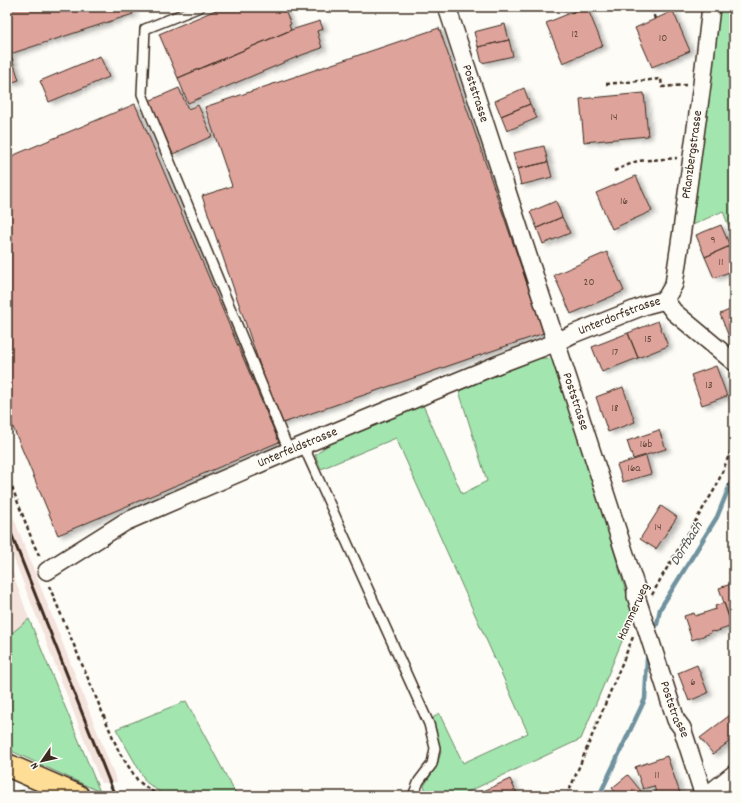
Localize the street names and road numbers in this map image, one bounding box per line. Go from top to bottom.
street label: Poststrasse [457,62,494,125]
street label: Pflanzbergstrasse [677,109,708,200]
street label: Unterdorfstrasse [576,292,663,340]
street label: Poststrasse [557,370,594,433]
street label: Unterfeldstrasse [255,422,341,473]
street label: Hammerweg [613,580,656,644]
street label: Poststrasse [655,679,694,740]

